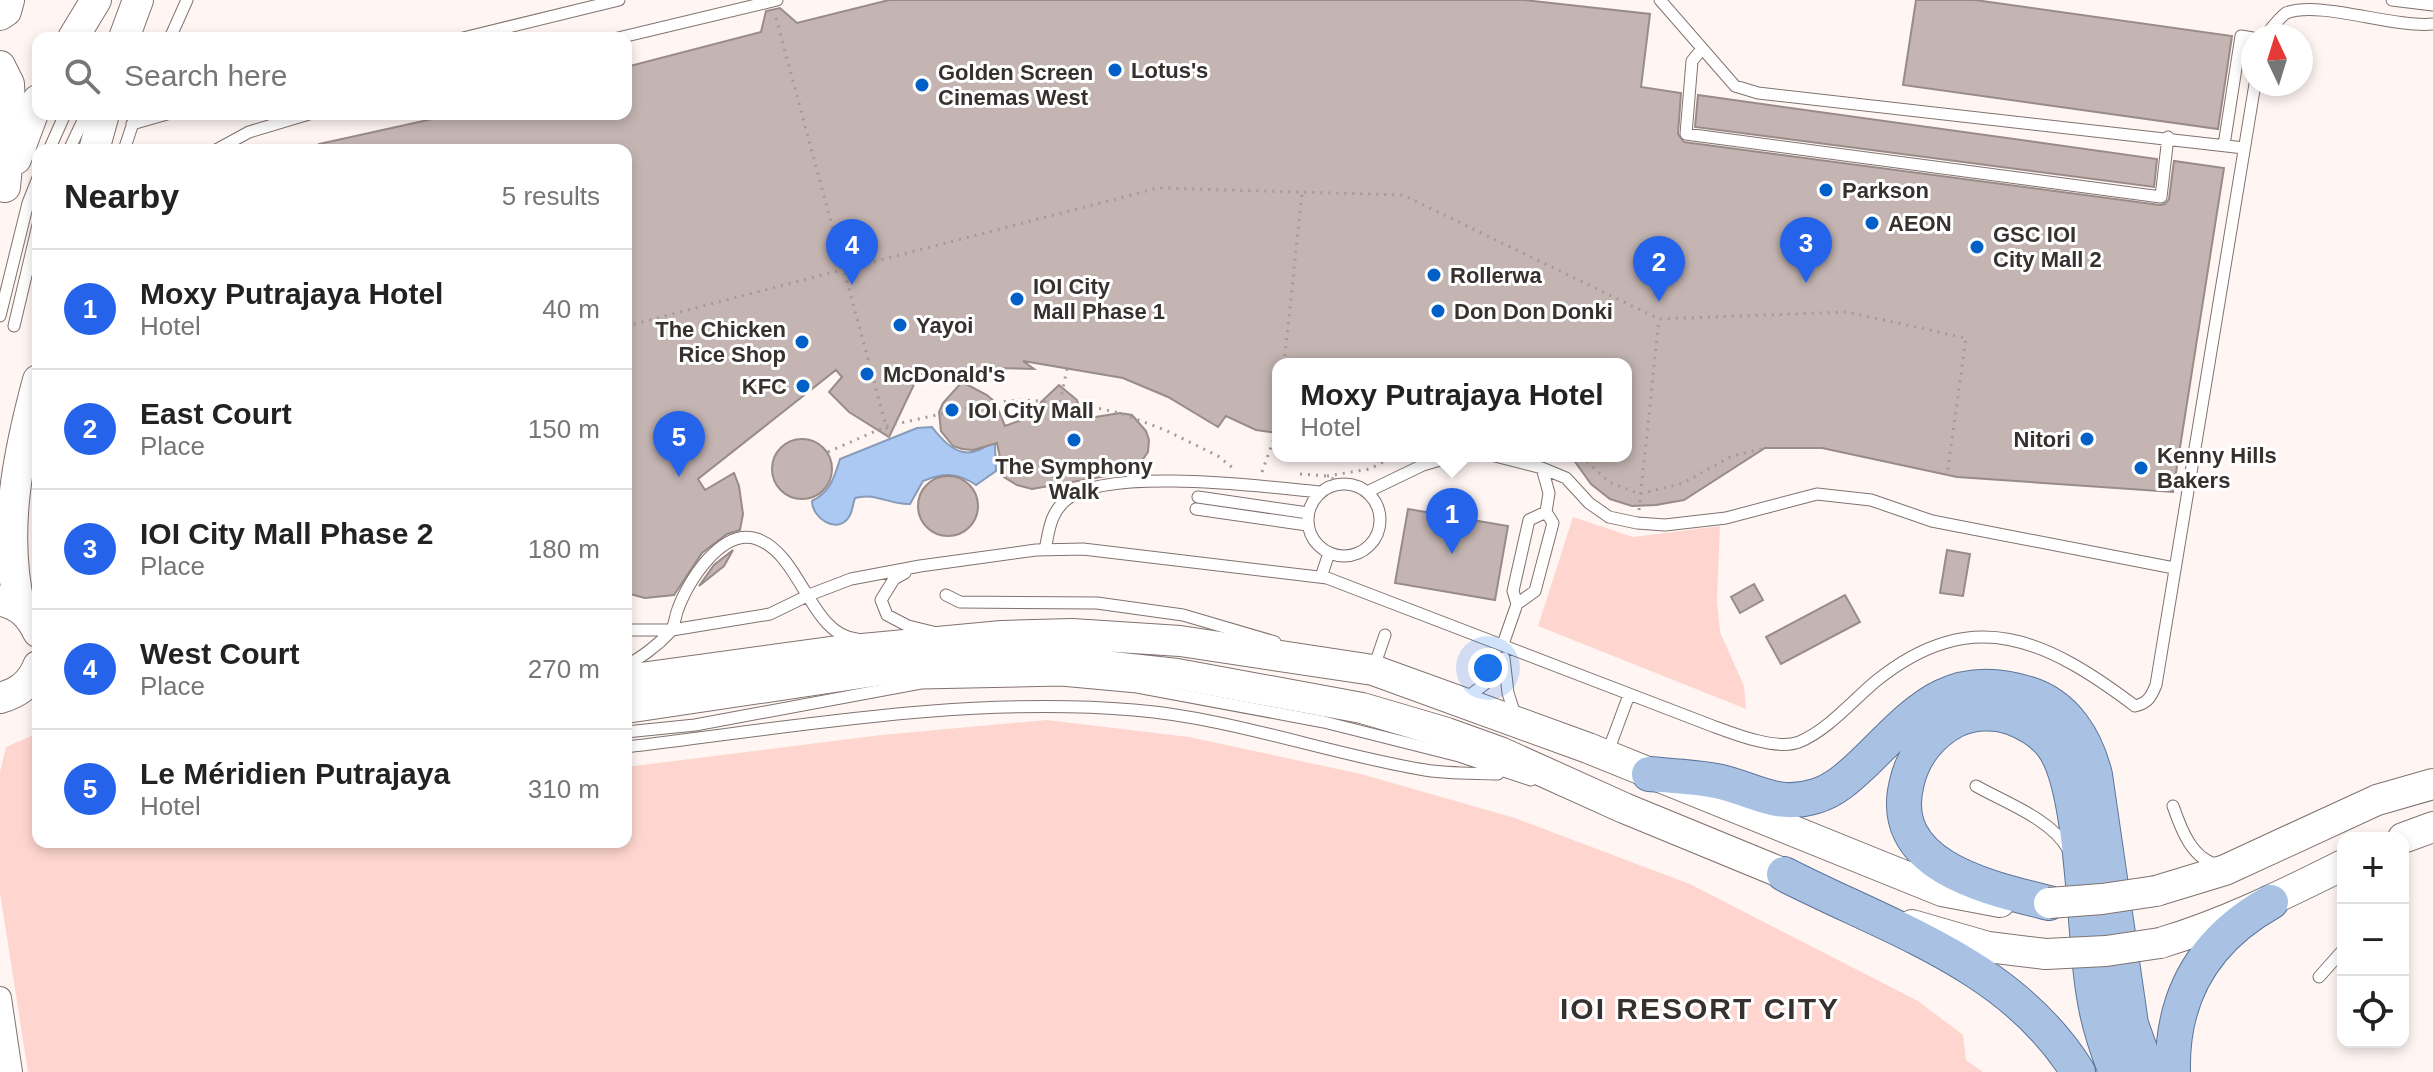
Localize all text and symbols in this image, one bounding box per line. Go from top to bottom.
north arrow [2241,24,2313,96]
search box [32,32,632,120]
icon: search [60,54,104,98]
place label: Lotus's [1131,58,1208,83]
text: Search here [124,59,287,92]
place label: Golden Screen Cinemas West [938,60,1093,110]
marker: Lotus's [1106,61,1124,79]
marker: Golden Screen Cinemas West [913,76,931,94]
text: Nearby [64,177,179,215]
place label: Parkson [1842,178,1929,203]
text: 5 results [502,181,600,211]
marker: Parkson [1817,181,1835,199]
place label: AEON [1888,211,1952,236]
marker: AEON [1863,214,1881,232]
pin: 3 [1780,217,1832,283]
pin: 4 [826,219,878,285]
place label: GSC IOI City Mall 2 [1993,222,2102,272]
pin: 2 [1633,236,1685,302]
marker: GSC IOI City Mall 2 [1968,238,1986,256]
place label: Rollerwa [1450,263,1542,288]
marker: Rollerwa [1425,266,1443,284]
place label: IOI City Mall Phase 1 [1033,274,1165,324]
text: Moxy Putrajaya Hotel [140,277,443,310]
marker: IOI City Mall Phase 1 [1008,290,1026,308]
text: 1 [83,294,97,324]
text: 40 m [542,294,600,324]
place label: Don Don Donki [1454,299,1613,324]
marker: Don Don Donki [1429,302,1447,320]
text: Hotel [140,311,201,341]
place label: Yayoi [916,313,973,338]
marker: Yayoi [891,316,909,334]
place label: The Chicken Rice Shop [655,317,786,367]
marker: The Chicken Rice Shop [793,333,811,351]
popup [1272,358,1632,462]
place label: McDonald's [883,362,1006,387]
marker: McDonald's [858,365,876,383]
place label: KFC [742,374,787,399]
marker: KFC [794,377,812,395]
text: Moxy Putrajaya Hotel [1300,378,1604,411]
text: East Court [140,397,292,430]
place label: IOI City Mall [968,398,1094,423]
marker: IOI City Mall [943,401,961,419]
pin: 5 [653,411,705,477]
text: Hotel [1300,412,1361,442]
text: 2 [83,414,97,444]
text: 150 m [528,414,600,444]
place label: Nitori [2014,427,2071,452]
marker: Nitori [2078,430,2096,448]
text: Place [140,431,205,461]
marker: The Symphony Walk [1065,431,1083,449]
place label: Kenny Hills Bakers [2157,443,2277,493]
place label: The Symphony Walk [995,454,1154,504]
marker: Kenny Hills Bakers [2132,459,2150,477]
pin: 1 [1426,488,1478,554]
text: IOI City Mall Phase 2 [140,517,433,550]
text: 3 [83,534,97,564]
text: 180 m [528,534,600,564]
text: Place [140,551,205,581]
text: West Court [140,637,299,670]
your location [1468,648,1508,688]
text: 4 [83,654,97,684]
text: 270 m [528,654,600,684]
text: Place [140,671,205,701]
text: Le Méridien Putrajaya [140,757,450,790]
text: 5 [83,774,97,804]
text: 310 m [528,774,600,804]
text: Hotel [140,791,201,821]
map controls [2337,832,2409,1048]
button: + [2337,832,2409,904]
button: − [2337,904,2409,976]
button: locate [2337,976,2409,1048]
district label: IOI RESORT CITY [1560,992,1840,1025]

